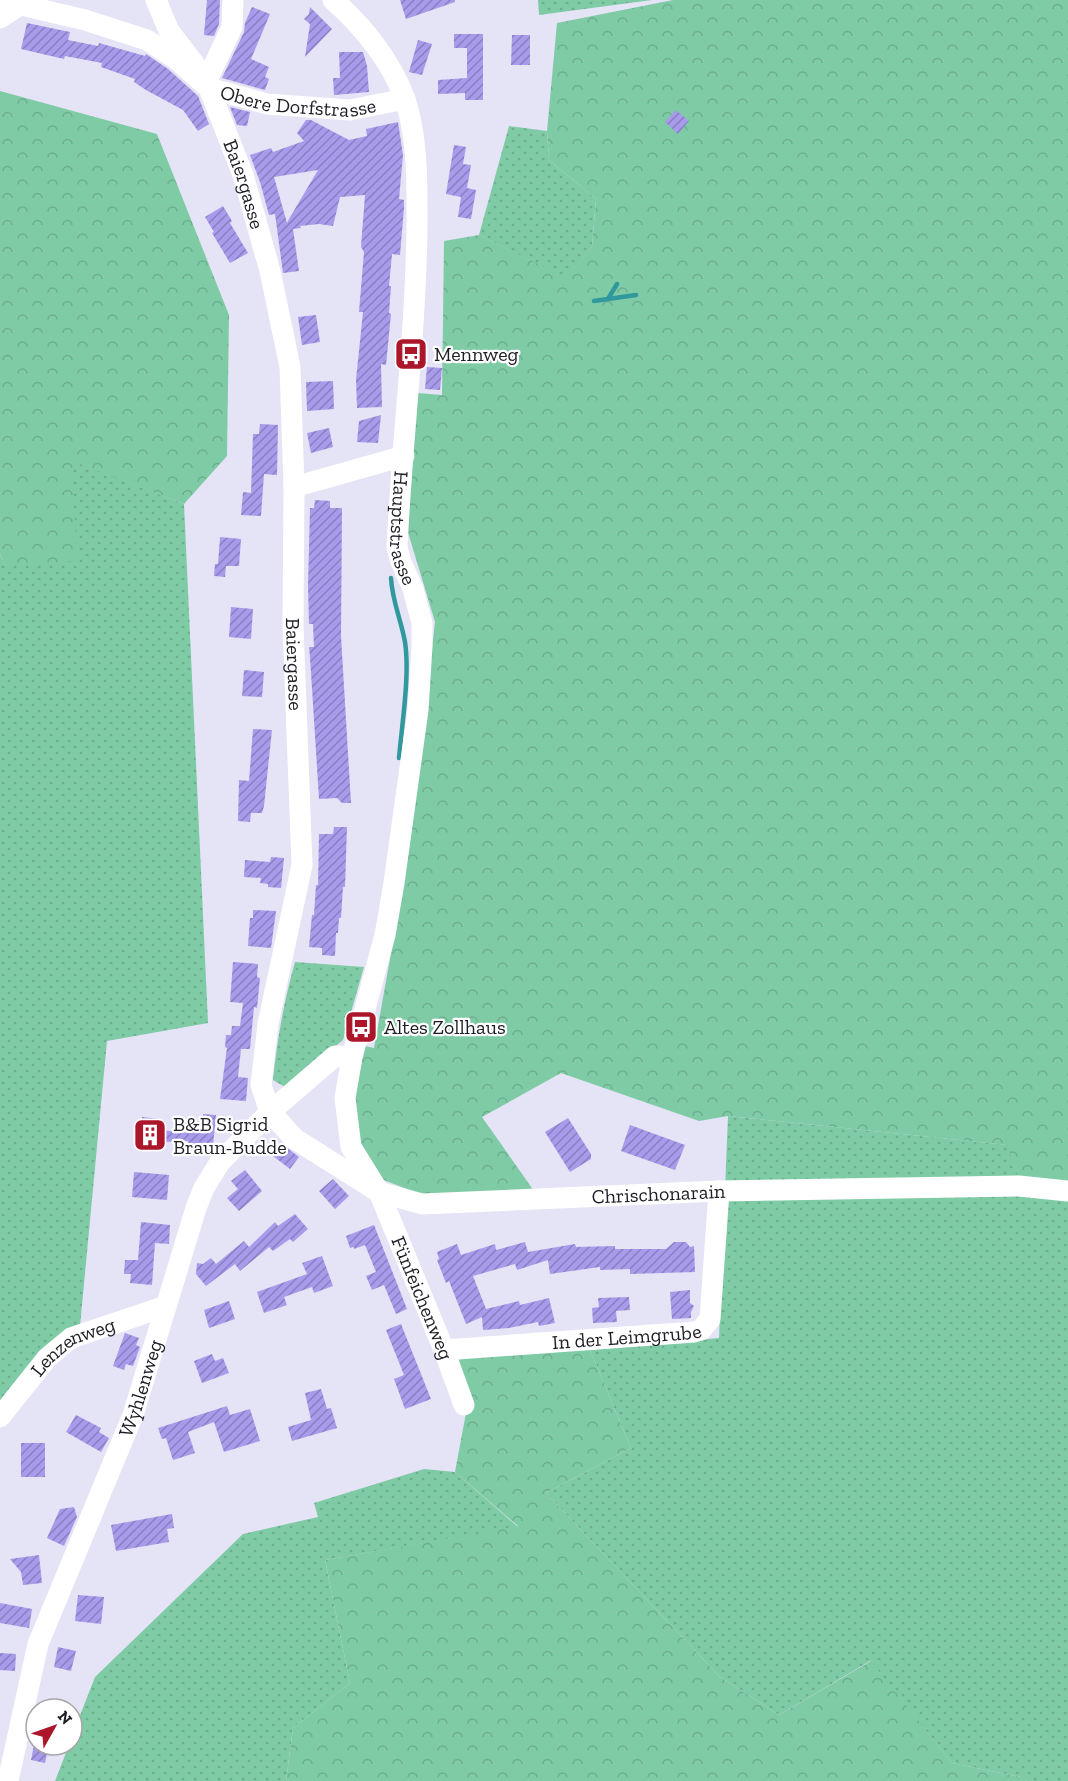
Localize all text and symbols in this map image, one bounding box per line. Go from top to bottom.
street label: Obere Dorfstrasse [218,80,378,122]
street label: Baiergasse [218,136,270,232]
bus stop icon: Mennweg [393,336,429,372]
place label: Mennweg [434,342,519,366]
street label: Hauptstrasse [385,470,422,589]
street label: Baiergasse [281,618,308,711]
bus stop icon: Altes Zollhaus [343,1009,379,1045]
place label: Altes Zollhaus [384,1015,506,1039]
place label: B&B Sigrid Braun-Budde [173,1112,287,1159]
building icon: B&B Sigrid Braun-Budde [132,1117,168,1153]
street label: Chrischonarain [591,1179,726,1209]
street label: Fünfeichenweg [386,1233,459,1363]
street label: Lenzenweg [25,1312,118,1381]
street label: In der Leimgrube [551,1319,704,1354]
street label: Wyhlenweg [113,1337,167,1440]
north arrow [24,1697,84,1757]
text: N [54,1707,76,1728]

